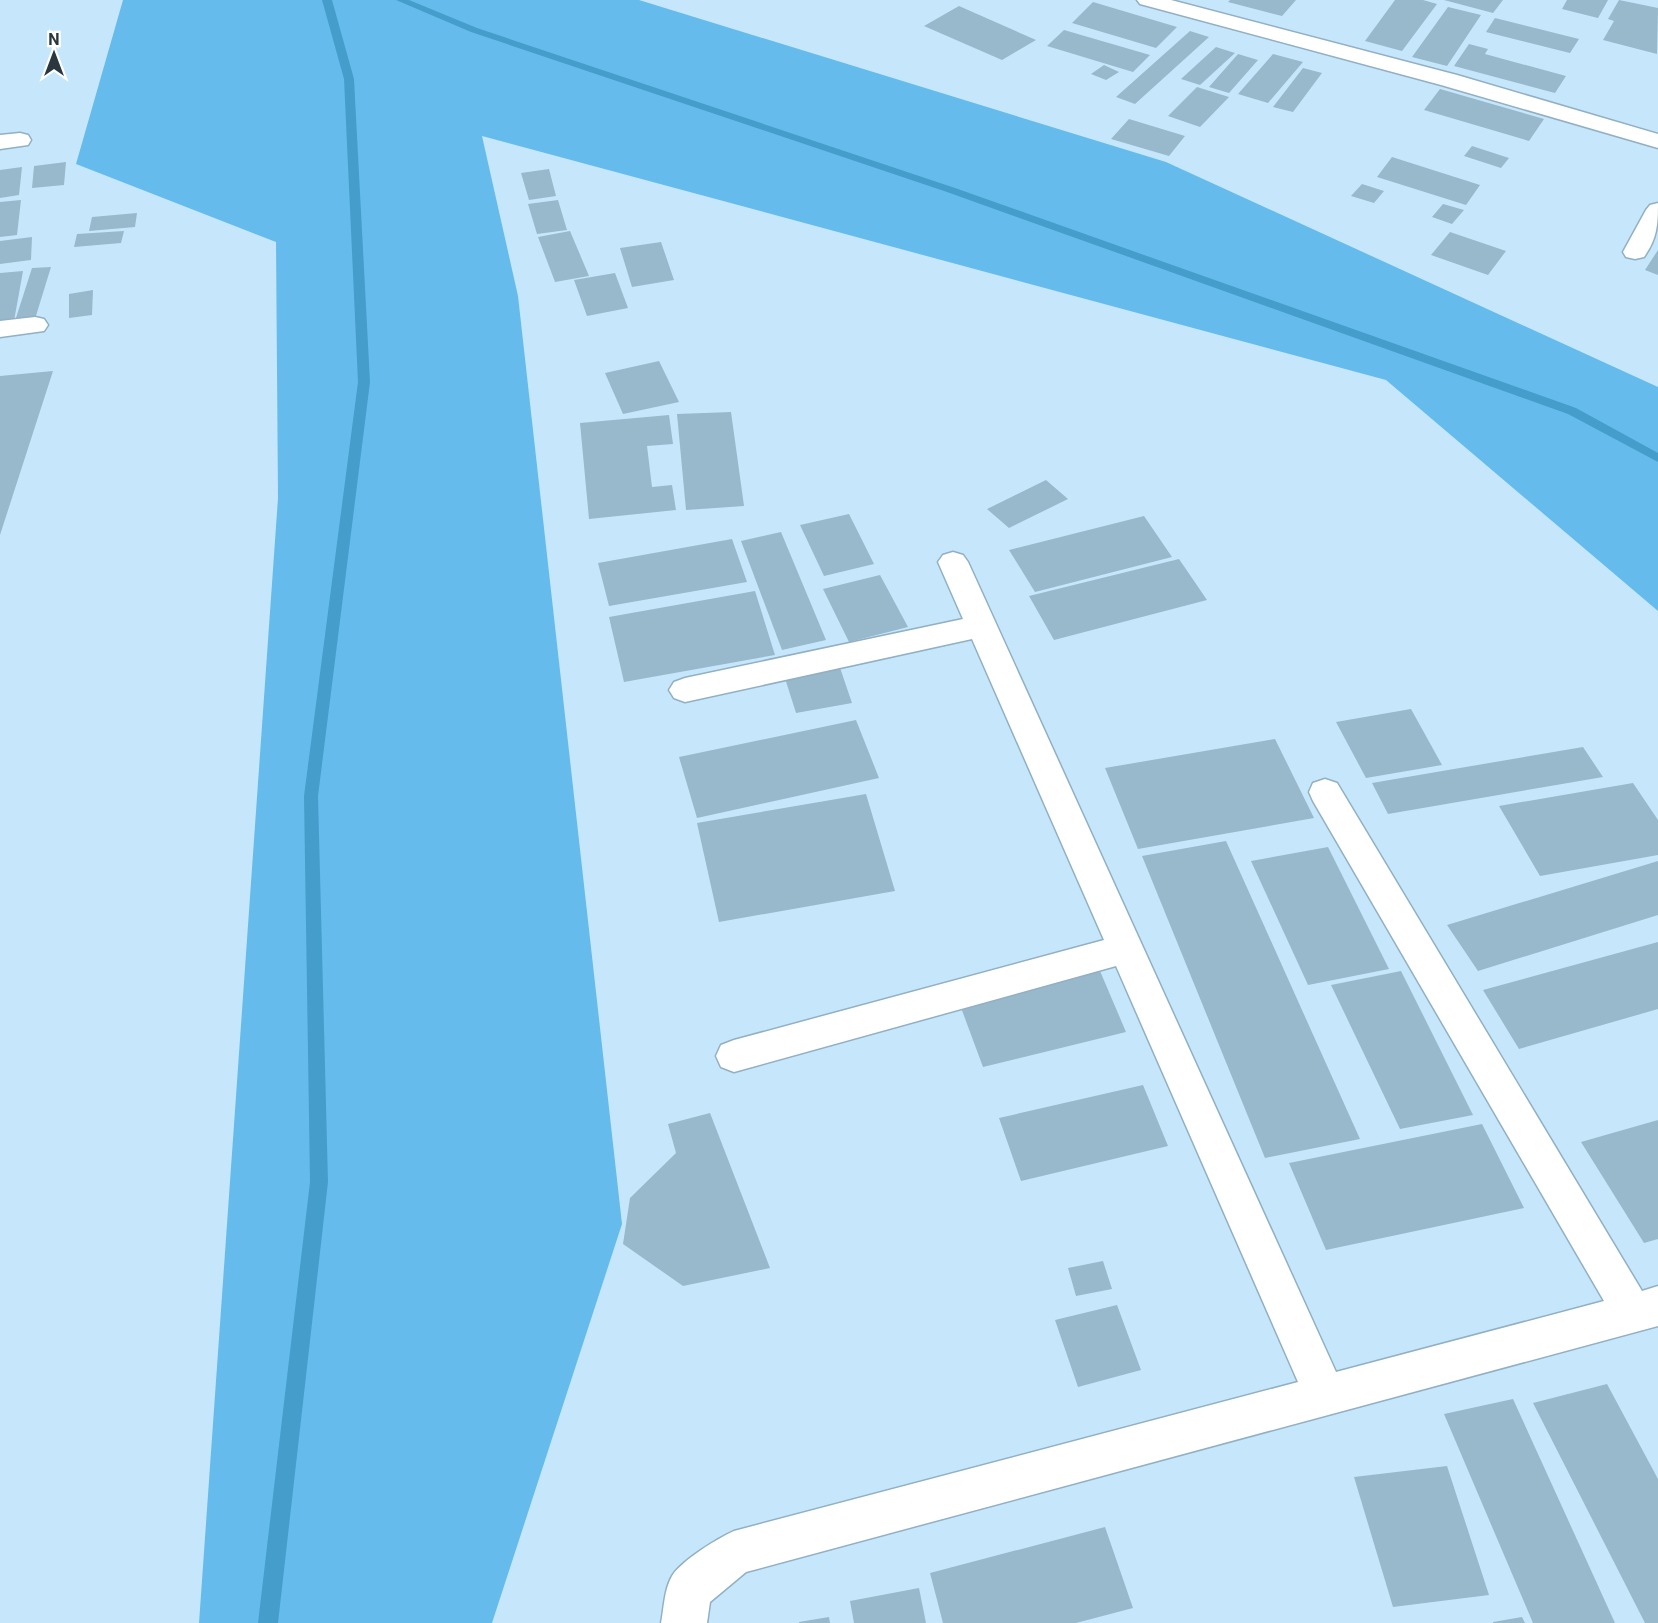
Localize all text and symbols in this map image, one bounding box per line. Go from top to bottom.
north arrow [24,24,84,84]
text: N [48,30,60,49]

